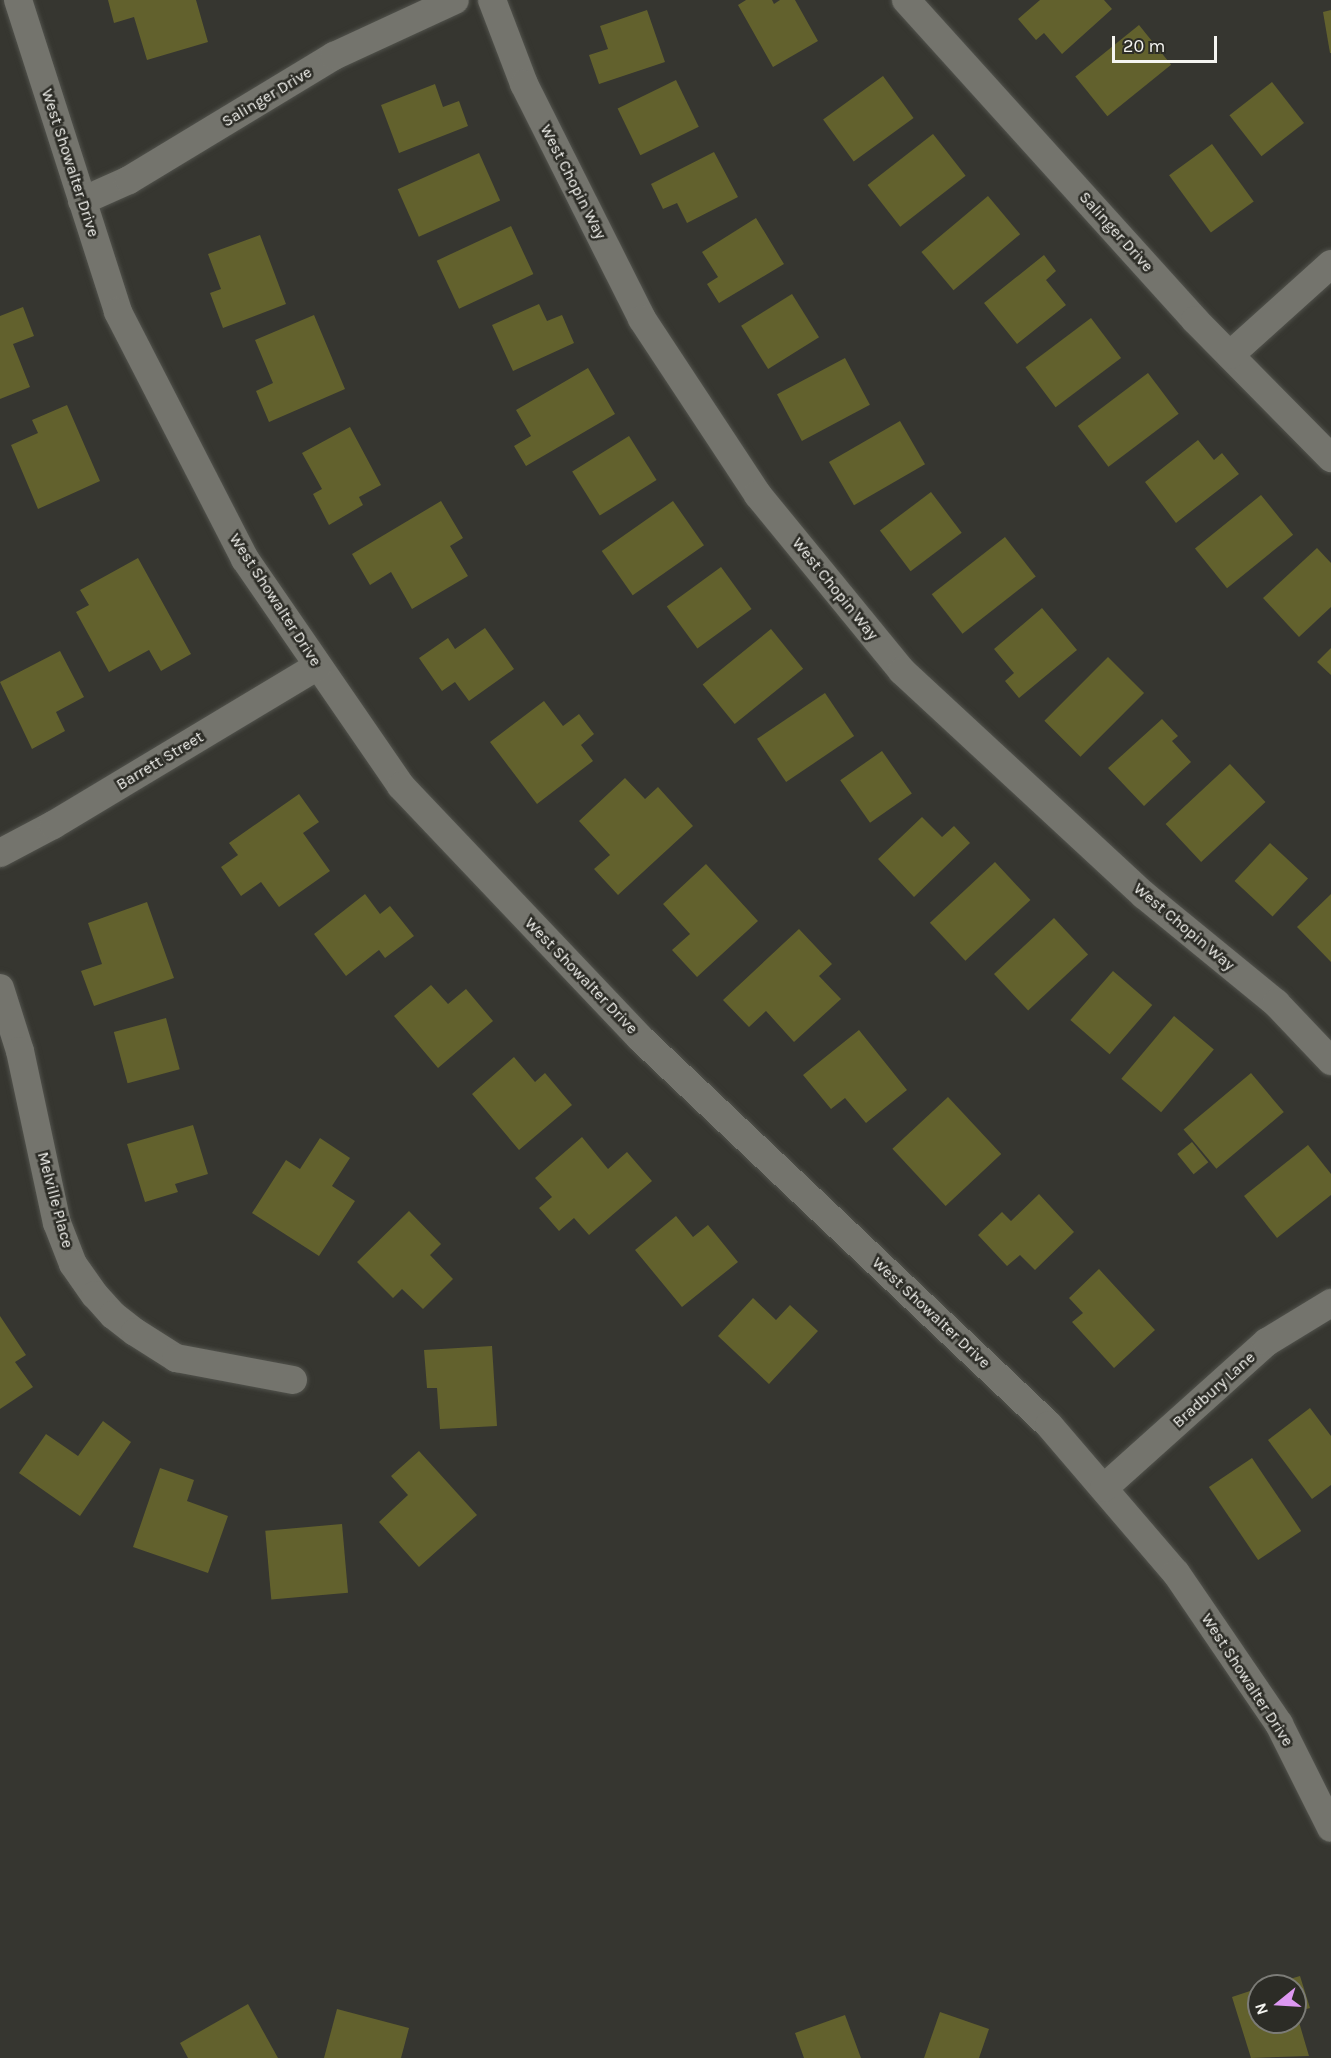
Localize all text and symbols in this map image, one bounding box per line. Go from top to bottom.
scale bar [1115,24,1220,62]
text: 20 m [1123,35,1165,57]
street label: Salinger Drive [219,63,315,131]
street label: West Showalter Drive [37,87,103,239]
street label: West Chopin Way [536,121,610,243]
street label: Salinger Drive [1075,188,1157,276]
street label: West Showalter Drive [225,530,325,670]
street label: West Chopin Way [788,534,882,644]
street label: Barrett Street [113,727,207,795]
street label: West Chopin Way [1130,879,1238,975]
street label: West Showalter Drive [520,914,642,1038]
street label: Melville Place [33,1150,77,1250]
street label: West Showalter Drive [868,1253,994,1373]
street label: Bradbury Lane [1169,1348,1259,1432]
street label: West Showalter Drive [1197,1610,1297,1750]
north arrow [1247,1974,1307,2034]
text: N [1251,2001,1272,2018]

